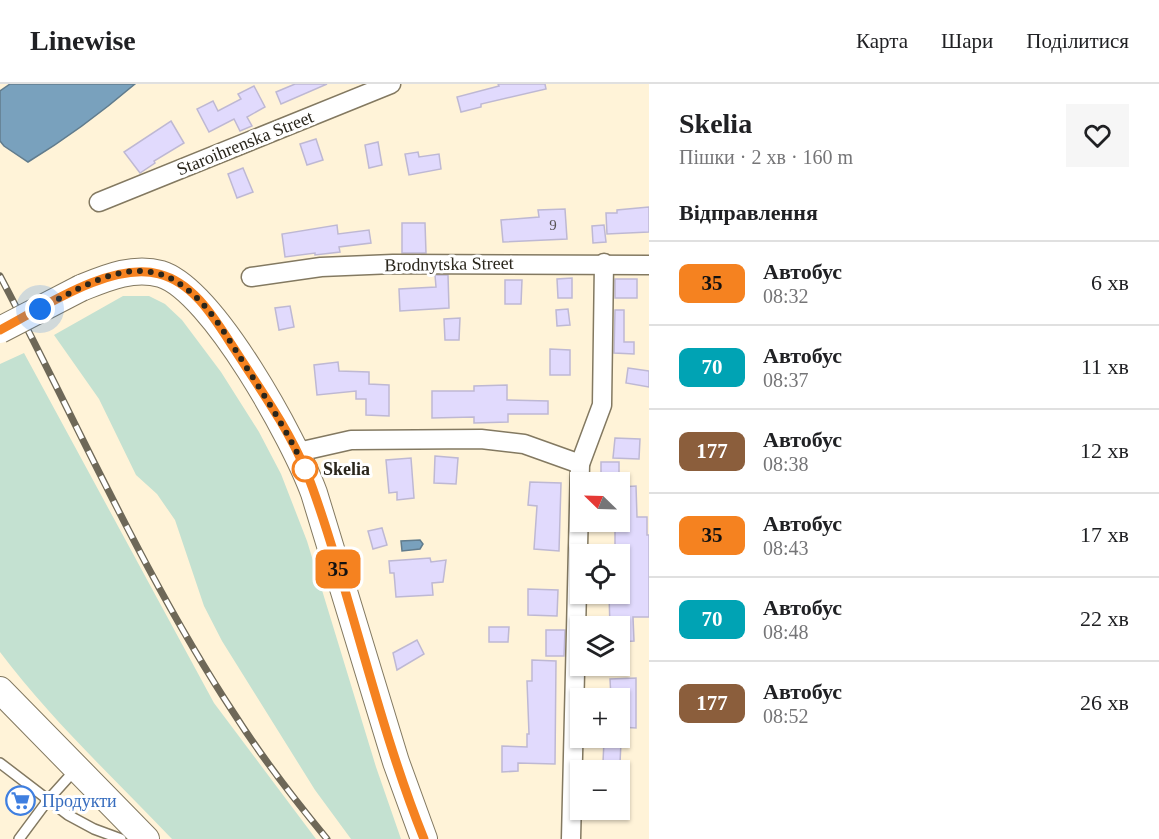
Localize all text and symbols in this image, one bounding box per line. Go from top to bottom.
text: Linewise [30,25,136,56]
text: Карта [856,29,908,53]
text: Шари [941,29,993,53]
text: Поділитися [1026,29,1129,53]
button: heart [1066,104,1129,167]
street label: Staroihrenska Street [174,106,316,180]
text: Skelia [679,108,752,139]
text: Пішки · 2 хв · 160 m [679,146,853,168]
text: Відправлення [679,200,818,225]
house number: 9 [549,217,557,233]
street label: Brodnytska Street [384,253,514,275]
text: Автобус [763,259,842,284]
text: 6 хв [1091,270,1129,295]
text: 35 [702,271,723,295]
text: 08:32 [763,285,809,307]
your location [25,294,55,324]
text: Автобус [763,343,842,368]
text: 11 хв [1081,354,1129,379]
text: 70 [702,355,723,379]
text: 08:37 [763,369,809,391]
text: Автобус [763,427,842,452]
text: 12 хв [1080,438,1129,463]
text: 177 [696,439,728,463]
text: 08:38 [763,453,809,475]
marker: Skelia [292,456,318,482]
place label: Skelia [323,459,370,479]
north arrow [570,472,630,532]
map controls [570,472,630,820]
text: Автобус [763,511,842,536]
text: 17 хв [1080,522,1129,547]
text: 35 [702,523,723,547]
text: 08:43 [763,537,809,559]
button: locate [570,544,630,604]
line badge: 35 [311,550,365,588]
text: 35 [328,557,349,581]
text: Автобус [763,595,842,620]
text: 22 хв [1080,606,1129,631]
text: 70 [702,607,723,631]
button: layers [570,616,630,676]
text: 08:48 [763,621,809,643]
text: Автобус [763,679,842,704]
button: + [570,688,630,748]
text: 26 хв [1080,690,1129,715]
text: 177 [696,691,728,715]
text: 08:52 [763,705,809,727]
button: − [570,760,630,820]
supermarket icon: Продукти [5,785,37,817]
place label: Продукти [42,791,117,811]

